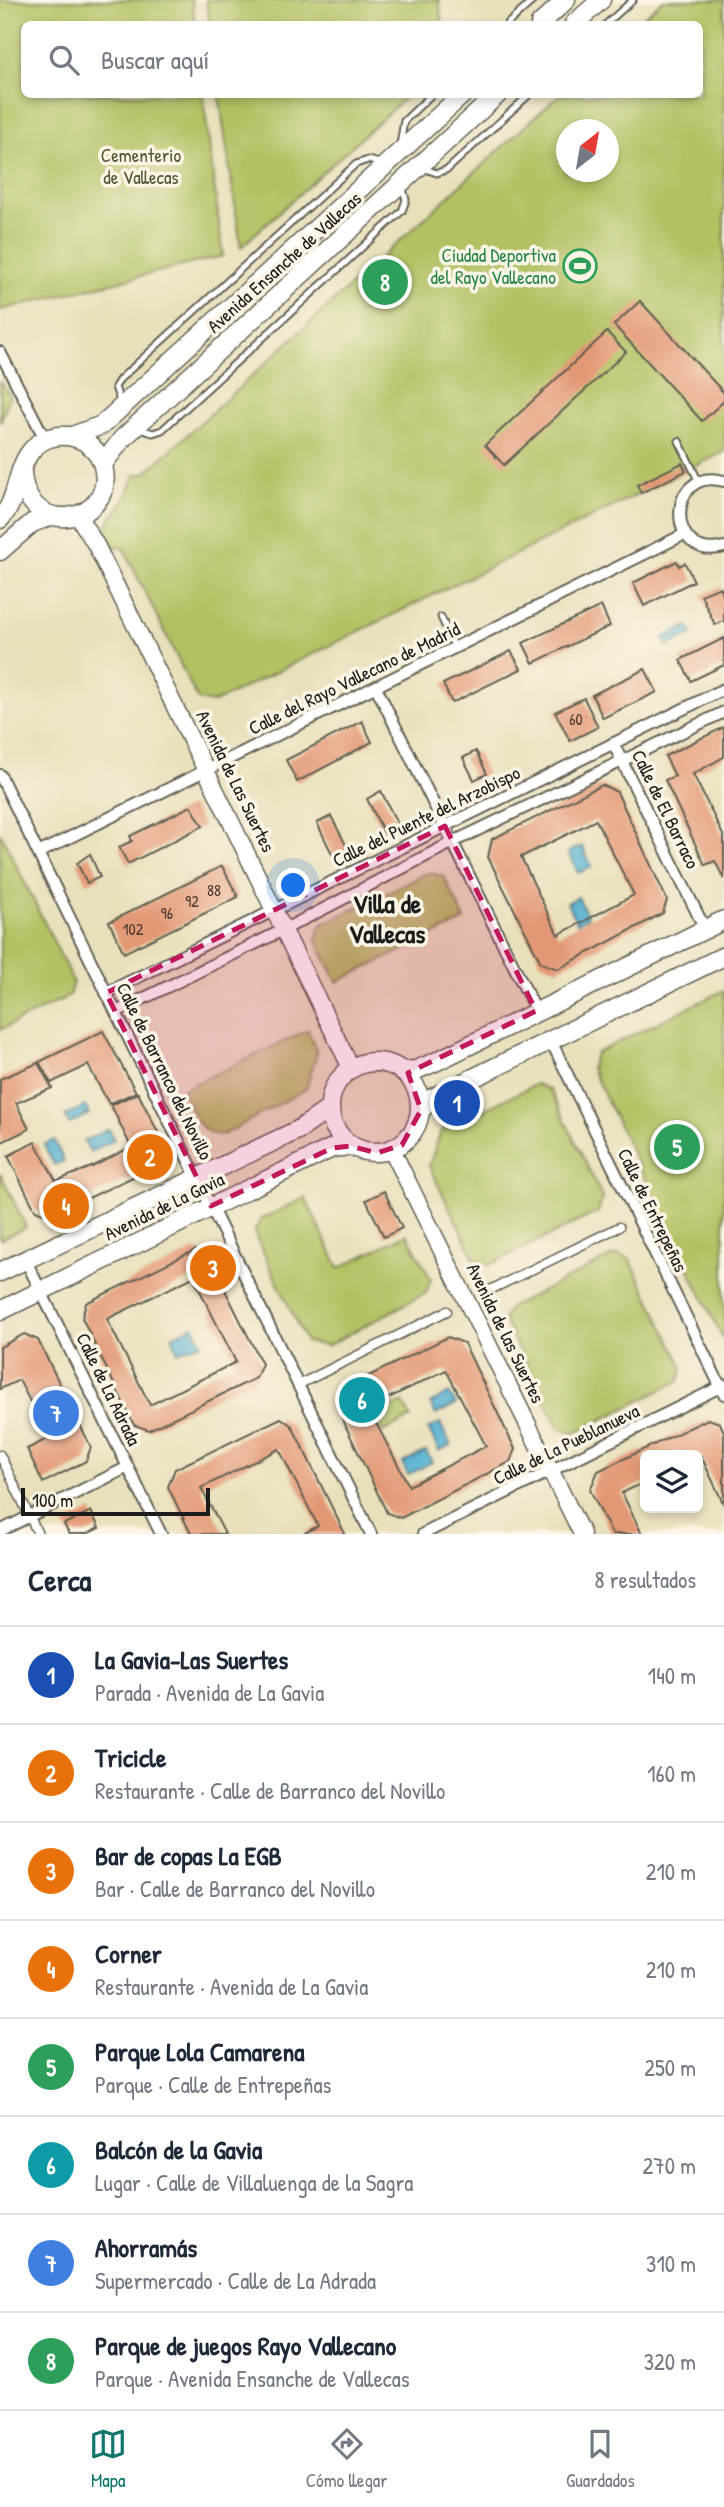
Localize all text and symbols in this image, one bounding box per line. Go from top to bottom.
search box [21,21,703,98]
icon: search [45,41,83,79]
text: Buscar aquí [101,42,209,77]
north arrow [556,119,619,182]
park label: Cementerio de Vallecas [101,142,182,190]
street label: Avenida Ensanche de Vallecas [201,186,367,338]
place label: Ciudad Deportiva del Rayo Vallecano [431,242,557,290]
sports icon: Ciudad Deportiva del Rayo Vallecano [561,247,599,285]
pin: 8 [362,256,408,308]
street label: Calle del Rayo Vallecano de Madrid [244,615,465,741]
street label: Avenida de Las Suertes [190,706,282,856]
house number: 60 [569,708,583,730]
street label: Calle de El Barraco [626,745,706,873]
street label: Calle del Puente del Arzobispo [328,759,524,873]
your location [276,868,310,902]
house number: 88 [207,879,221,901]
district label: Villa de Vallecas [349,886,425,951]
house number: 92 [185,890,199,912]
house number: 96 [161,902,173,924]
house number: 102 [123,918,144,940]
street label: Calle de Barranco del Novillo [111,978,219,1164]
pin: 1 [434,1077,480,1129]
pin: 5 [654,1121,700,1173]
pin: 2 [127,1131,173,1183]
street label: Calle de Entrepeñas [612,1144,694,1276]
street label: Avenida de La Gavia [100,1165,229,1246]
pin: 4 [43,1180,89,1232]
pin: 3 [190,1242,236,1294]
street label: Avenida de las Suertes [461,1259,551,1407]
street label: Calle de La Adrada [70,1328,148,1450]
pin: 6 [339,1374,385,1426]
pin: 7 [33,1387,79,1439]
street label: Calle de La Pueblanueva [489,1397,644,1491]
map controls [640,1450,703,1513]
button: layers [640,1450,703,1513]
scale bar [21,1485,210,1517]
text: 100 m [32,1487,73,1513]
text: Cerca [28,1560,91,1600]
text: 8 resultados [595,1564,696,1595]
text: La Gavia-Las Suertes [95,1642,288,1677]
text: 1 [47,1660,55,1691]
text: 140 m [648,1660,696,1691]
text: Parada · Avenida de La Gavia [95,1677,324,1708]
text: Tricicle [95,1740,166,1775]
text: 2 [46,1758,56,1789]
text: 160 m [647,1758,696,1789]
text: Restaurante · Calle de Barranco del Novillo [95,1775,445,1806]
text: Bar de copas La EGB [95,1838,282,1873]
text: 3 [46,1856,56,1887]
text: 210 m [646,1856,696,1887]
text: Bar · Calle de Barranco del Novillo [95,1873,375,1904]
text: Corner [95,1936,162,1971]
text: 4 [47,1954,55,1985]
text: 210 m [646,1954,696,1985]
text: Restaurante · Avenida de La Gavia [95,1971,368,2002]
text: Parque Lola Camarena [95,2034,304,2069]
text: 5 [46,2052,56,2083]
text: 250 m [644,2052,696,2083]
text: Parque · Calle de Entrepeñas [95,2069,331,2100]
text: Balcón de la Gavia [95,2132,262,2167]
text: 6 [46,2150,56,2181]
text: 270 m [643,2150,696,2181]
text: Lugar · Calle de Villaluenga de la Sagra [95,2167,413,2198]
text: Ahorramás [95,2230,197,2265]
text: 7 [45,2248,57,2279]
text: 310 m [646,2248,696,2279]
text: Supermercado · Calle de La Adrada [95,2265,376,2296]
text: Parque de juegos Rayo Vallecano [95,2328,396,2363]
text: 8 [46,2346,56,2377]
text: 320 m [644,2346,696,2377]
text: Parque · Avenida Ensanche de Vallecas [95,2363,410,2394]
tab: Mapa [89,2425,127,2493]
tab: Cómo llegar [306,2425,388,2493]
tab: Guardados [566,2425,635,2493]

